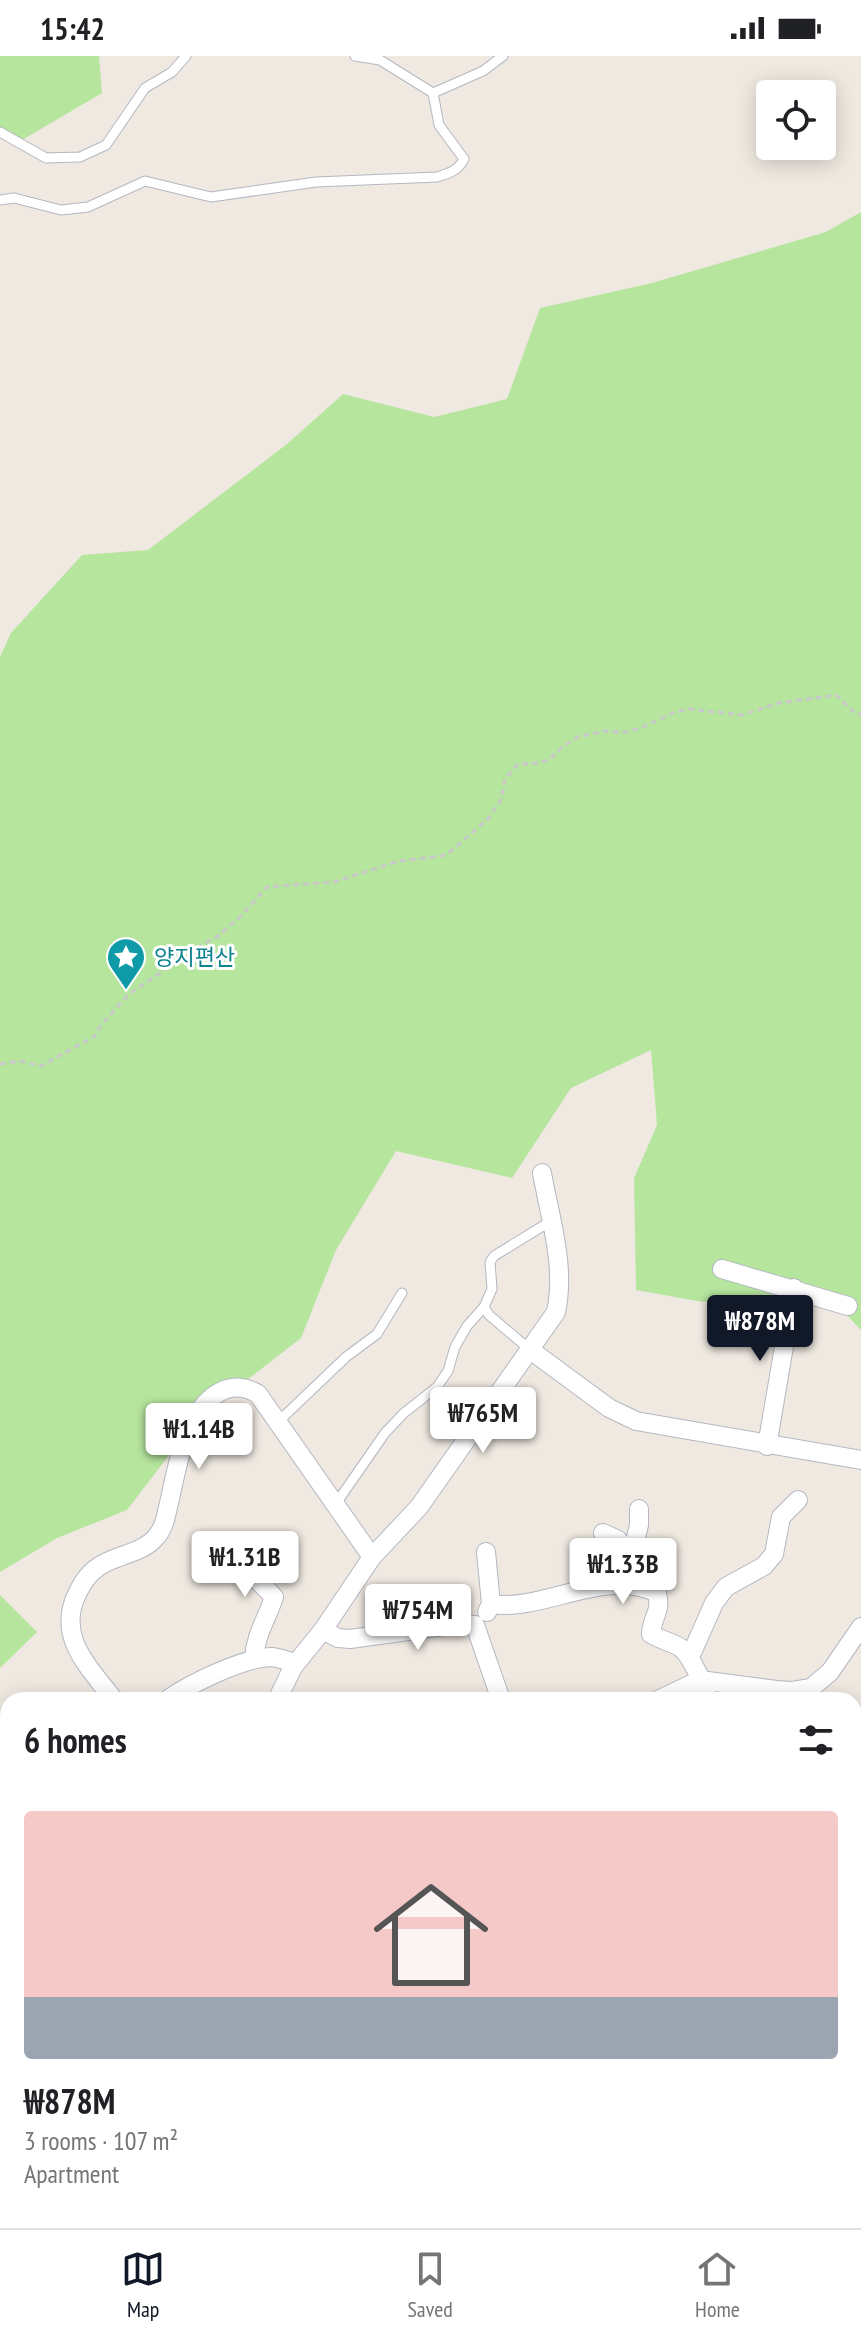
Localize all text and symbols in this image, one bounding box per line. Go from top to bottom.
text: 15:42 [40,9,105,48]
map controls [756,80,836,160]
button: locate [756,80,836,160]
place icon: 양지편산 [105,936,147,991]
place label: 양지편산 [154,943,235,971]
pin: ₩878M [704,1295,816,1363]
text: ₩878M [725,1304,795,1337]
pin: ₩765M [427,1387,539,1455]
text: ₩765M [448,1396,518,1429]
pin: ₩1.14B [134,1403,264,1471]
text: ₩1.14B [164,1412,234,1445]
pin: ₩1.31B [180,1531,310,1599]
pin: ₩1.33B [558,1538,688,1606]
text: ₩1.31B [210,1540,280,1573]
text: ₩1.33B [588,1547,658,1580]
pin: ₩754M [362,1584,474,1652]
text: ₩754M [383,1593,453,1626]
text: 6 homes [24,1718,127,1762]
icon: filters [794,1718,838,1762]
icon: home [359,1863,503,2007]
text: ₩878M [24,2079,115,2123]
text: 3 rooms · 107 m² [24,2124,178,2157]
text: Apartment [24,2157,119,2190]
tab: Map [121,2247,165,2323]
tab: Saved [407,2247,453,2323]
tab: Home [695,2247,740,2323]

